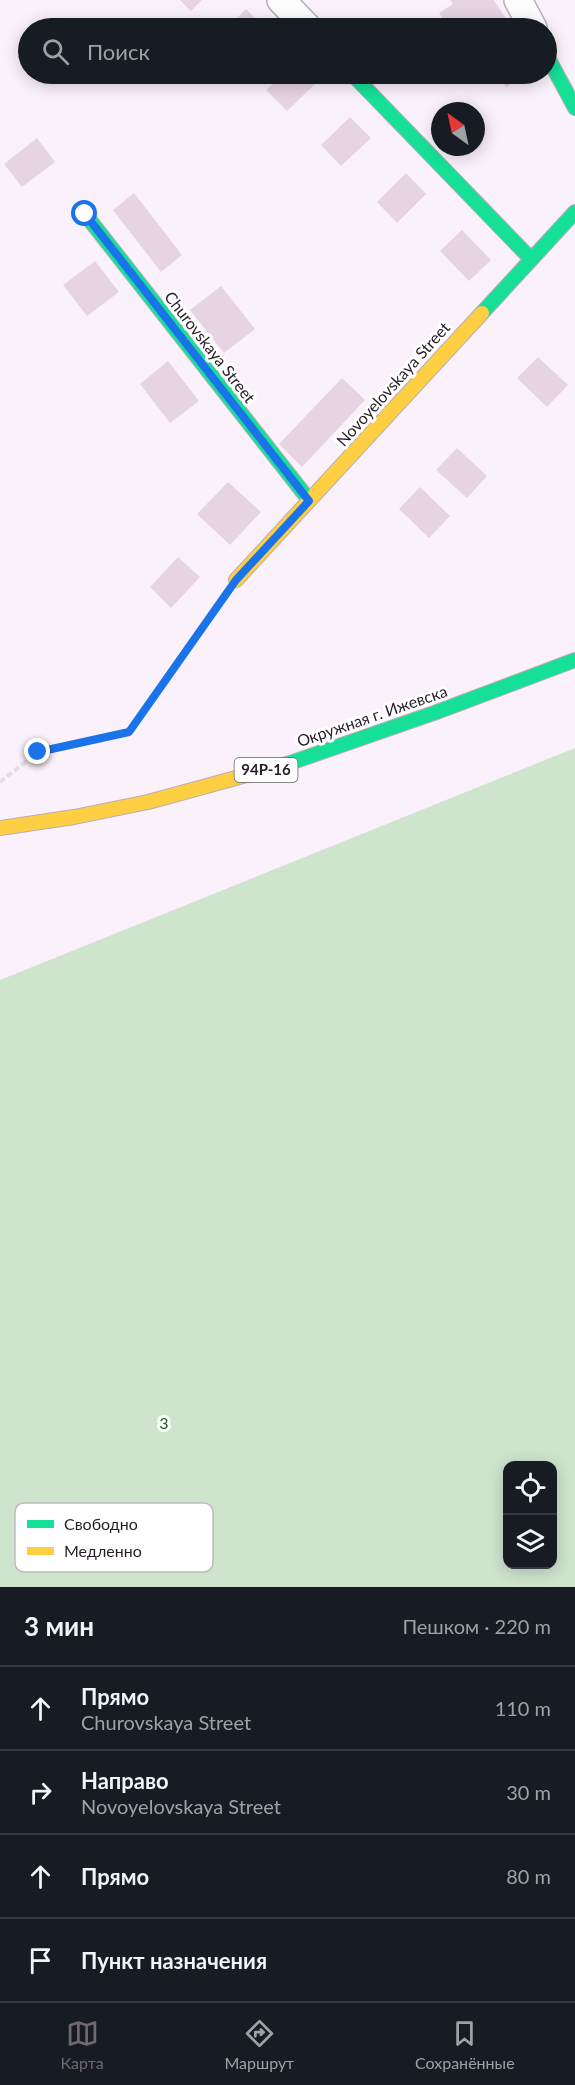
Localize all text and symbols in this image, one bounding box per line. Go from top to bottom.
search box [18,18,557,84]
icon: search [39,35,72,68]
text: Поиск [87,38,150,65]
north arrow [431,102,485,156]
route start [71,200,97,226]
street label: Churovskaya Street [161,287,260,406]
street label: Novoyelovskaya Street [332,318,453,449]
street label: Окружная г. Ижевска [294,681,450,750]
route end [24,738,50,764]
road number: 94Р-16 [234,758,298,782]
park label: 3 [159,1413,169,1432]
map controls [503,1461,557,1569]
button: locate [503,1461,557,1515]
legend [15,1503,213,1572]
text: Свободно [64,1514,138,1533]
button: layers [503,1515,557,1569]
text: Медленно [64,1541,142,1560]
text: 3 мин [24,1610,94,1642]
text: Пешком · 220 m [402,1614,551,1638]
text: Прямо [81,1683,149,1710]
icon: ahead [24,1692,57,1725]
text: 110 m [495,1696,551,1720]
text: Churovskaya Street [81,1710,251,1734]
text: Направо [81,1767,169,1794]
icon: right [24,1776,57,1809]
text: 30 m [506,1780,551,1804]
text: Novoyelovskaya Street [81,1794,281,1818]
icon: ahead [24,1860,57,1893]
text: Прямо [81,1863,149,1890]
text: 80 m [506,1864,551,1888]
icon: arrive [24,1944,57,1977]
text: Пункт назначения [81,1947,267,1974]
tab: Карта [60,2017,104,2072]
tab: Маршрут [224,2017,294,2072]
tab: Сохранённые [415,2017,515,2072]

